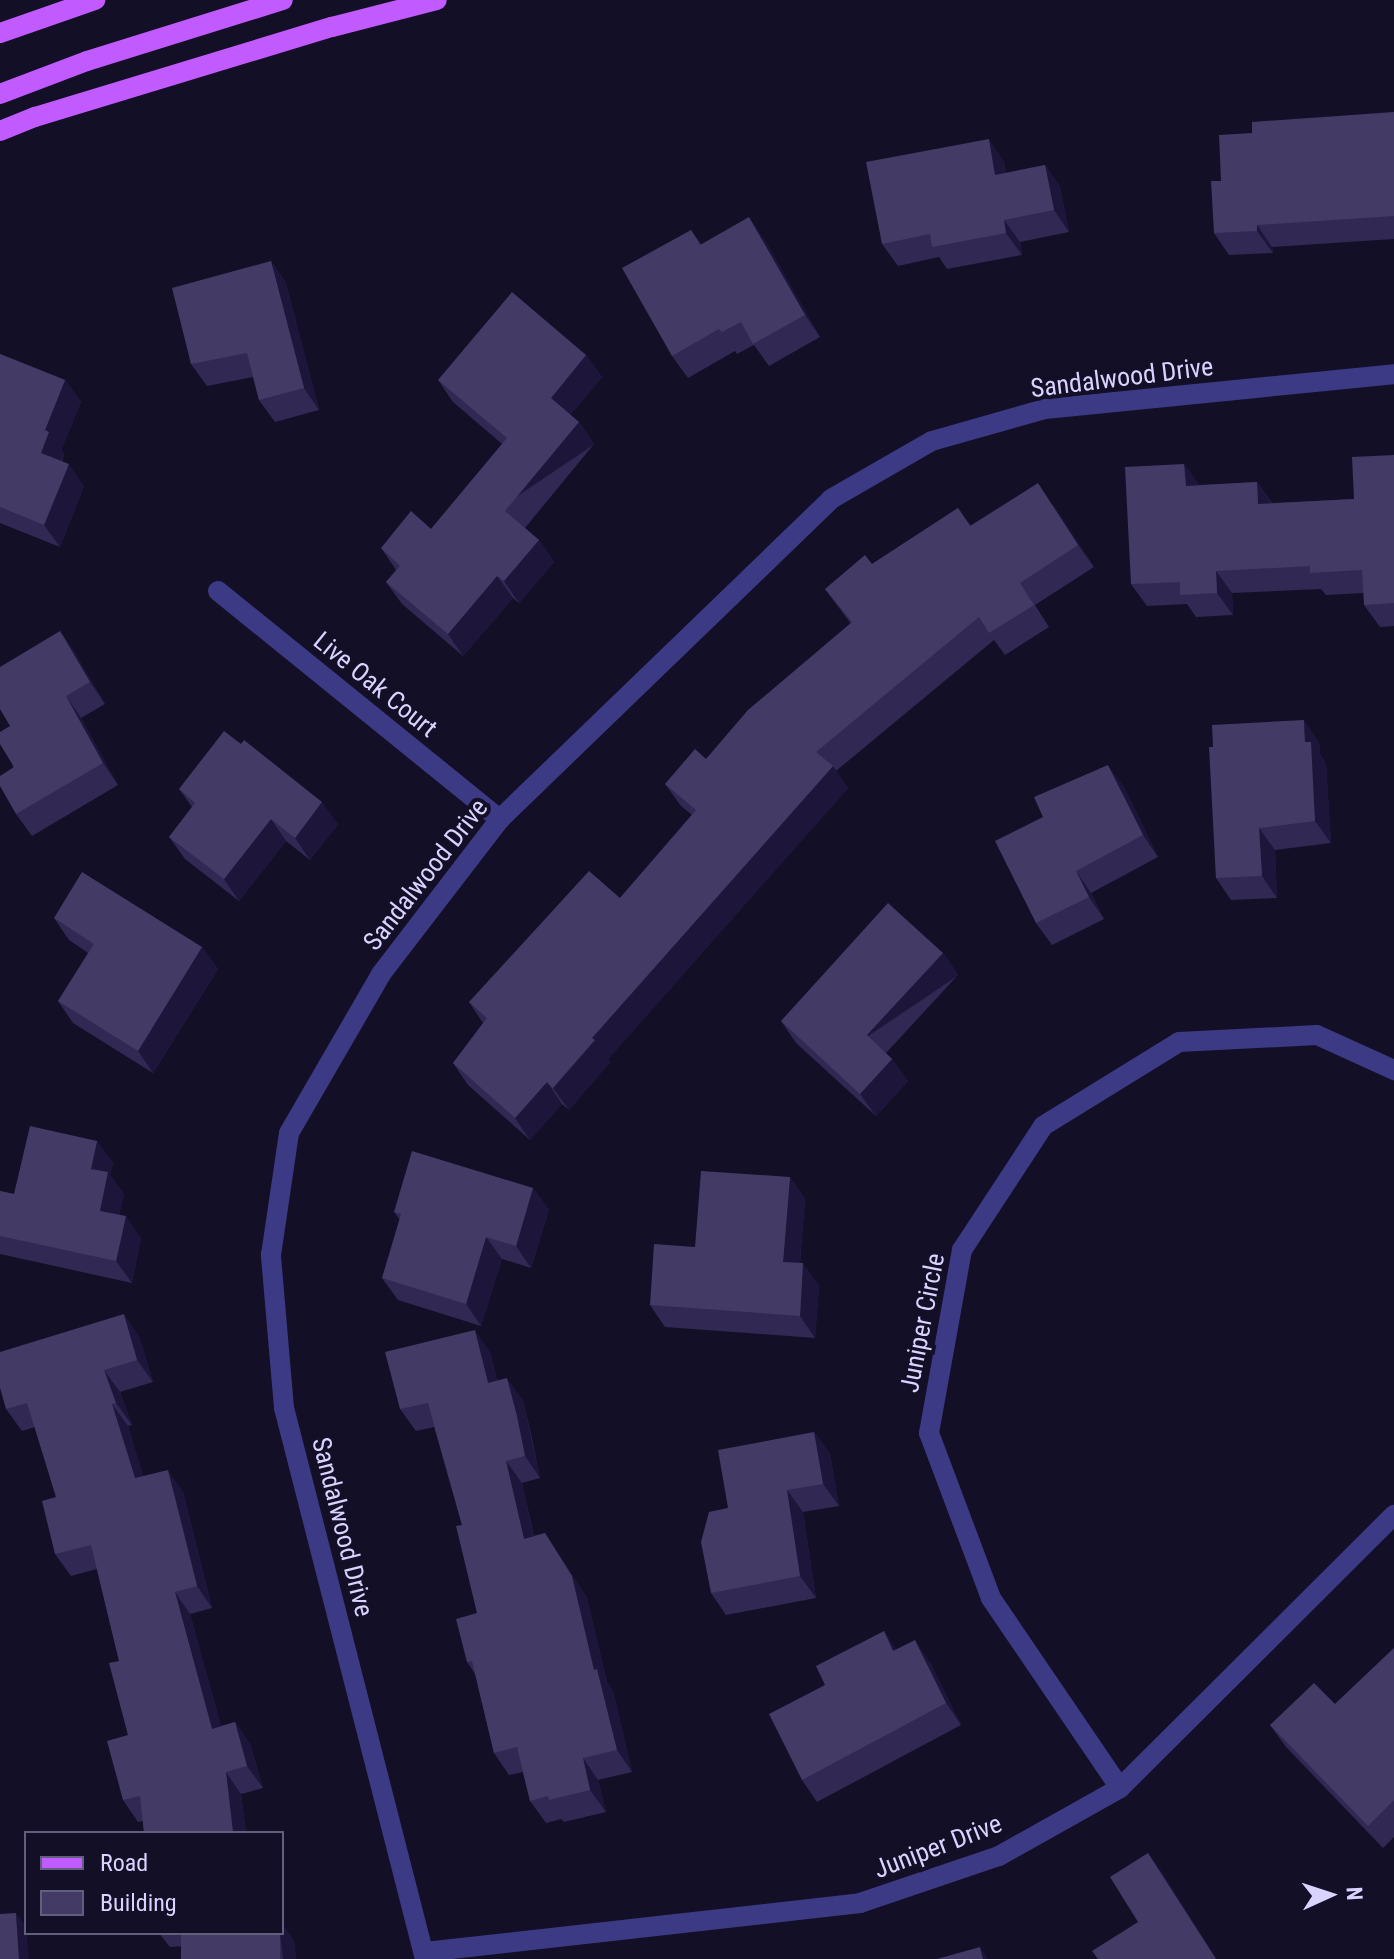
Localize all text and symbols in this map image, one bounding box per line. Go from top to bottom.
street label: Sandalwood Drive [1029,351,1215,405]
street label: Live Oak Court [307,626,443,744]
street label: Sandalwood Drive [357,793,495,957]
street label: Juniper Circle [894,1251,952,1395]
street label: Sandalwood Drive [305,1434,379,1620]
street label: Juniper Drive [870,1808,1006,1886]
legend [24,1831,284,1935]
text: Road [100,1849,148,1877]
north arrow [1290,1855,1370,1935]
text: N [1342,1886,1367,1901]
text: Building [100,1889,177,1917]

